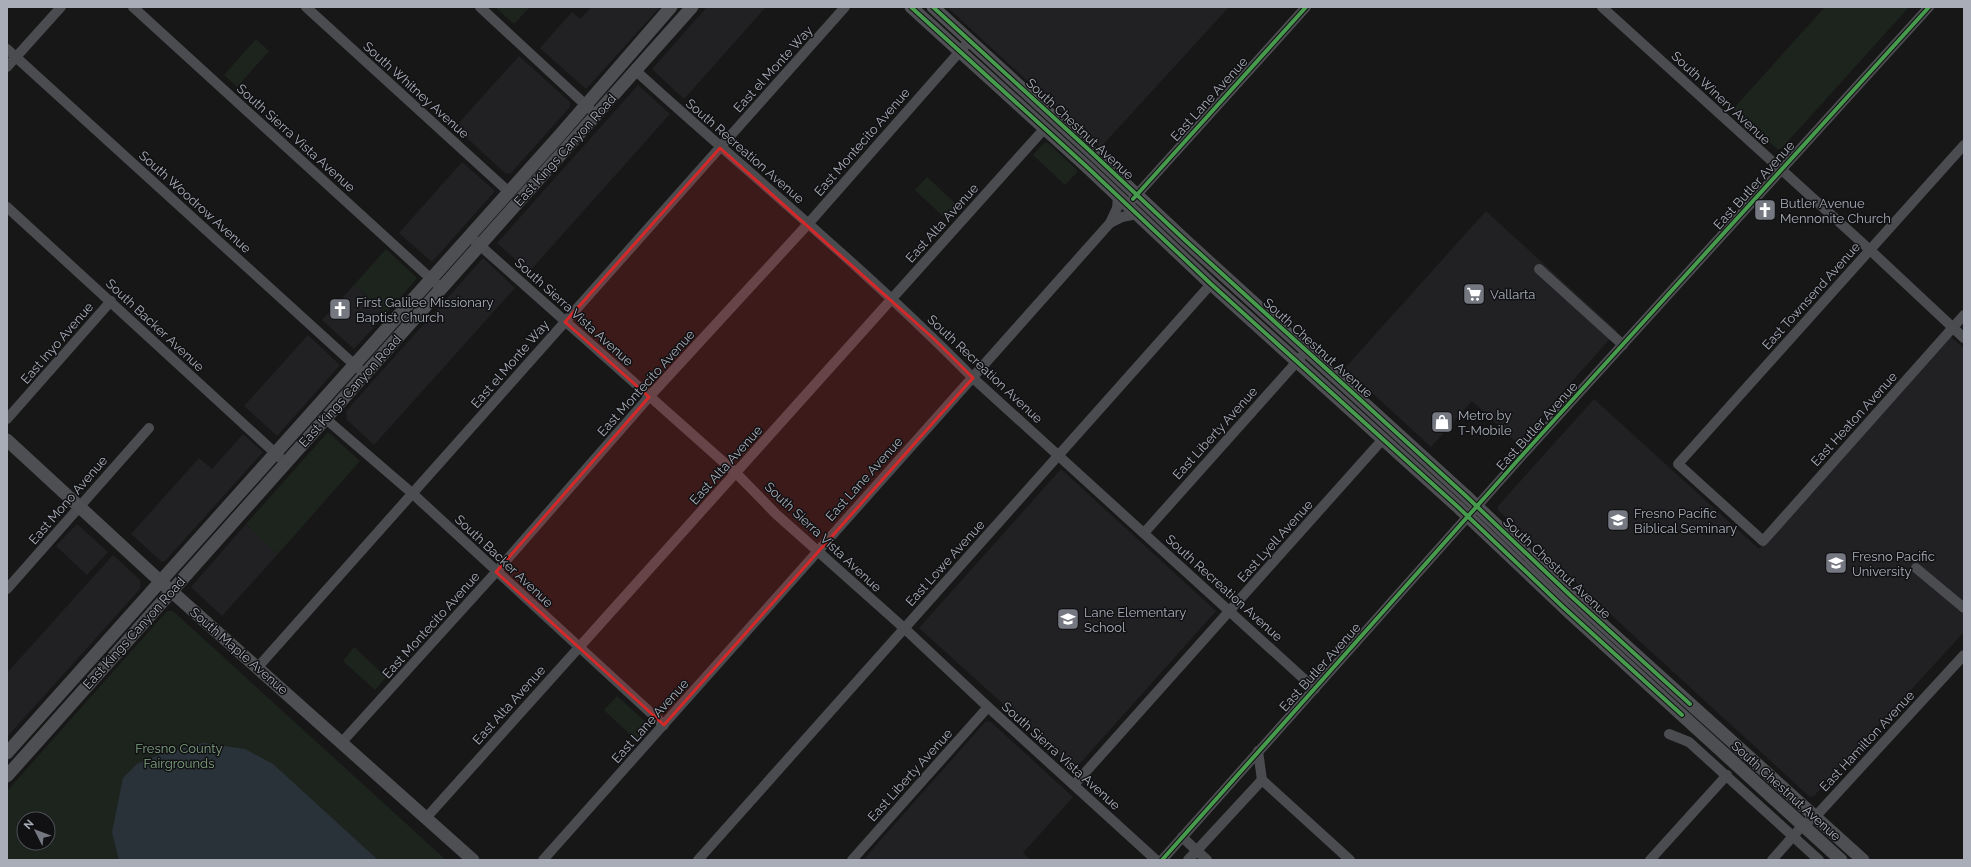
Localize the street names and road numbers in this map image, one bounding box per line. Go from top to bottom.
street label: East el Monte Way [730,23,816,115]
street label: South Whitney Avenue [360,39,472,142]
street label: South Winery Avenue [1669,48,1774,148]
street label: East Lane Avenue [1168,54,1251,144]
street label: South Chestnut Avenue [1023,75,1137,183]
street label: South Sierra Vista Avenue [234,81,358,195]
street label: East Montecito Avenue [811,85,913,199]
street label: East Kings Canyon Road [511,91,619,209]
street label: South Recreation Avenue [683,96,807,207]
street label: East Butler Avenue [1710,137,1798,232]
street label: South Woodrow Avenue [136,148,254,256]
street label: East Alta Avenue [903,180,982,265]
street label: East Townsend Avenue [1759,239,1863,353]
street label: South Sierra Vista Avenue [512,255,636,369]
street label: South Backer Avenue [103,276,207,375]
street label: South Chestnut Avenue [1260,295,1376,401]
street label: East Inyo Avenue [18,299,97,387]
street label: South Recreation Avenue [924,312,1046,426]
street label: East el Monte Way [468,317,552,411]
street label: East Montecito Avenue [594,327,698,439]
street label: East Kings Canyon Road [296,332,404,450]
street label: East Heaton Avenue [1808,369,1900,469]
street label: East Butler Avenue [1493,378,1581,473]
street label: East Liberty Avenue [1170,383,1261,482]
street label: East Alta Avenue [687,422,766,507]
street label: East Lane Avenue [823,434,906,524]
street label: East Mono Avenue [26,453,111,547]
street label: South Sierra Vista Avenue [762,479,885,595]
street label: East Lyell Avenue [1234,497,1316,585]
street label: South Backer Avenue [452,512,556,611]
street label: South Chestnut Avenue [1500,514,1614,622]
street label: East Lowe Avenue [903,517,988,609]
street label: South Recreation Avenue [1163,532,1286,645]
street label: East Montecito Avenue [379,569,483,681]
street label: East Kings Canyon Road [80,574,188,692]
street label: South Maple Avenue [187,604,291,698]
street label: East Butler Avenue [1276,619,1364,714]
street label: East Alta Avenue [470,662,549,747]
street label: East Lane Avenue [609,676,692,766]
street label: East Hamilton Avenue [1817,687,1918,794]
street label: South Sierra Vista Avenue [999,699,1123,813]
street label: East Liberty Avenue [865,725,956,824]
street label: South Chestnut Avenue [1728,738,1844,844]

